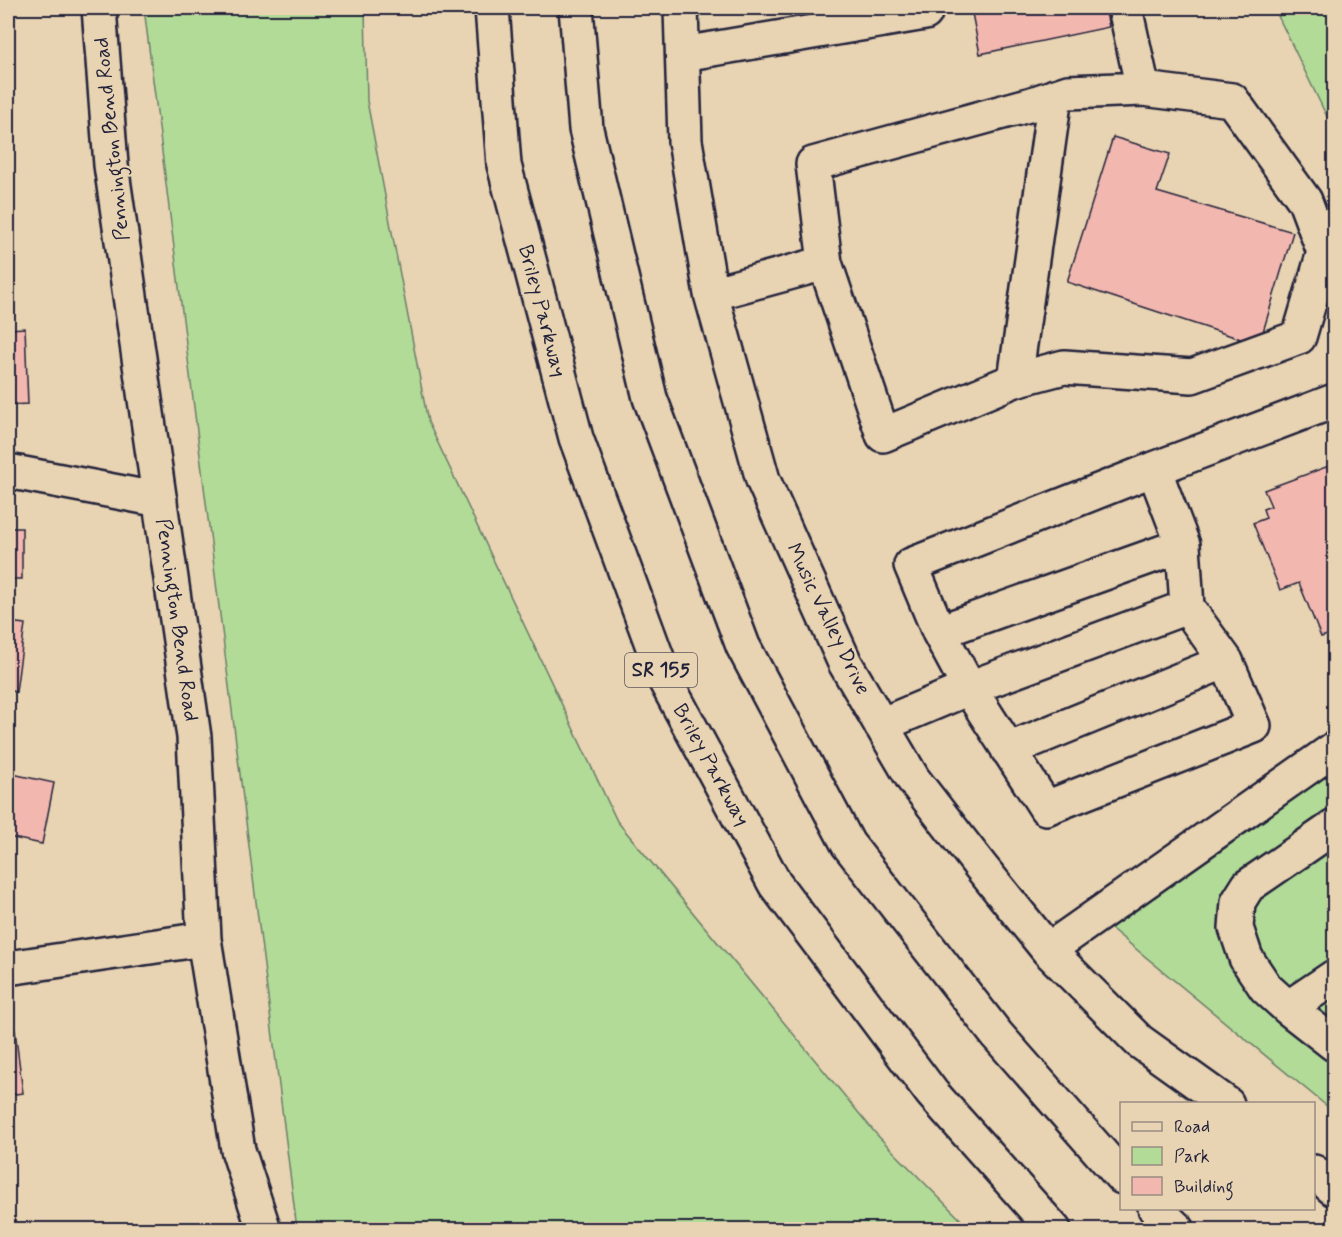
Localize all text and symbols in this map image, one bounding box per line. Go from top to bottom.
street label: Pennington Bend Road [87,36,139,242]
street label: Briley Parkway [511,242,573,380]
street label: Pennington Bend Road [147,517,205,723]
street label: Music Valley Drive [779,539,877,699]
road number: SR 155 [625,653,697,687]
street label: Briley Parkway [666,699,756,831]
legend [1120,1102,1315,1210]
text: Road [1174,1115,1210,1139]
text: Park [1174,1145,1210,1169]
text: Building [1174,1175,1234,1201]

